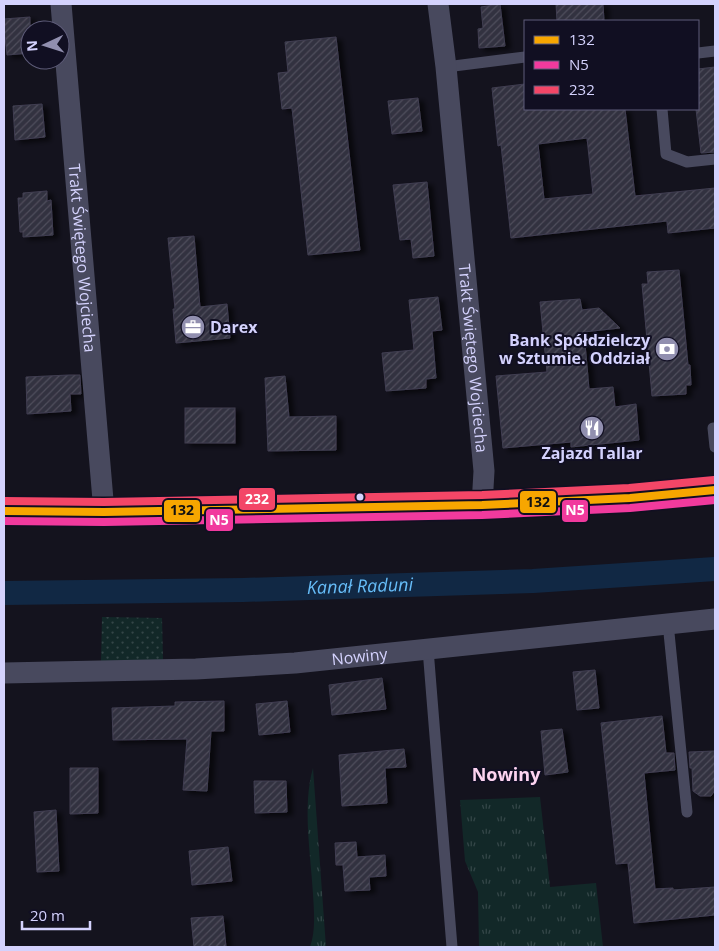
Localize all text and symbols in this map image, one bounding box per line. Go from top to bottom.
north arrow [20,20,70,70]
legend [524,20,699,110]
text: 132 [569,29,595,49]
text: N [22,40,41,52]
text: N5 [569,54,589,74]
text: 232 [569,79,595,99]
street label: Trakt Świętego Wojciecha [64,163,101,353]
street label: Trakt Świętego Wojciecha [454,263,493,454]
office icon: Darex [180,314,206,340]
place label: Darex [210,316,258,338]
place label: Bank Spółdzielczy w Sztumie. Oddział [499,329,651,369]
bank icon: Bank Spółdzielczy w Sztumie. Oddział [654,336,680,362]
restaurant icon: Zajazd Tallar [579,415,605,441]
place label: Zajazd Tallar [541,442,643,464]
line badge: 232 [238,487,276,511]
text: 232 [245,489,269,508]
line badge: 132 [519,490,557,514]
unlabelled marker [355,492,365,502]
text: 132 [526,492,550,511]
line badge: 132 [163,499,201,523]
line badge: N5 [561,499,589,523]
text: 132 [170,500,194,519]
text: N5 [565,500,585,519]
line badge: N5 [205,508,234,532]
text: N5 [209,510,229,529]
water label: Kanał Raduni [306,572,414,599]
street label: Nowiny [330,642,389,670]
district label: Nowiny [472,762,541,786]
scale bar [22,898,90,930]
text: 20 m [30,905,65,925]

